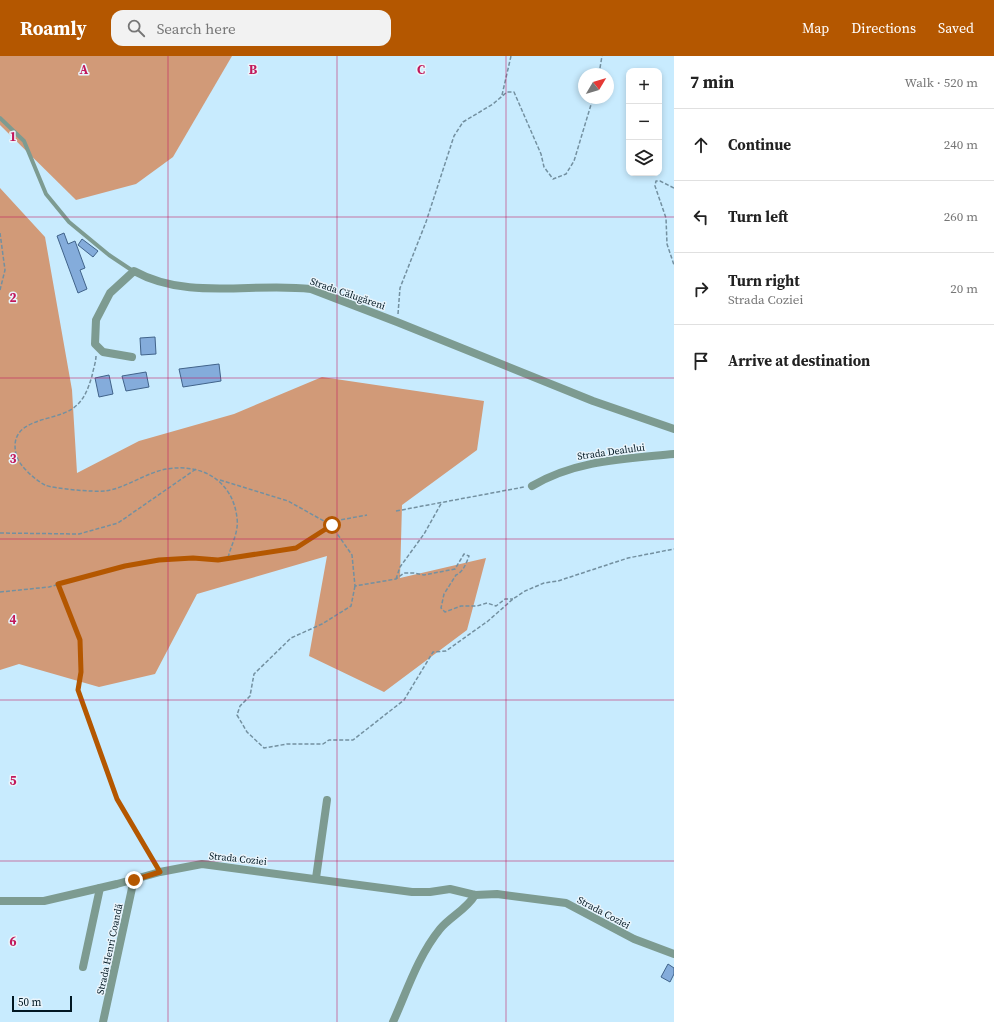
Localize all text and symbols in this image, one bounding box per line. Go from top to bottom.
search box [111,10,391,46]
text: Roamly [20,15,87,41]
icon: search [125,17,147,39]
text: Search here [157,18,236,39]
text: Map [802,18,829,38]
text: Directions [851,18,916,38]
text: Saved [938,18,974,38]
text: A [80,61,89,78]
text: B [249,61,258,78]
text: C [417,61,425,78]
north arrow [578,68,614,104]
map controls [626,68,662,176]
button: + [626,68,662,104]
text: 7 min [690,70,734,94]
text: Walk · 520 m [905,74,978,91]
button: − [626,104,662,140]
text: 1 [9,128,17,145]
icon: ahead [690,134,712,156]
text: Continue [728,134,791,155]
text: 240 m [944,136,978,153]
button: layers [626,140,662,176]
icon: left [690,206,712,228]
text: Turn left [728,206,788,227]
text: 260 m [944,208,978,225]
text: Turn right [728,270,800,291]
street label: Strada Călugăreni [308,275,387,312]
icon: right [690,278,712,300]
text: 20 m [950,280,978,297]
text: 2 [9,289,17,306]
text: Strada Coziei [728,291,803,308]
icon: arrive [690,350,712,372]
text: Arrive at destination [728,350,870,371]
street label: Strada Dealului [576,440,646,463]
text: 3 [9,450,17,467]
route start [323,516,341,534]
text: 4 [9,611,17,628]
text: 5 [9,772,17,789]
street label: Strada Coziei [208,849,267,868]
route end [125,871,143,889]
street label: Strada Coziei [575,893,632,932]
street label: Strada Henri Coandă [94,902,126,996]
text: 6 [9,933,17,950]
scale bar [12,994,72,1013]
text: 50 m [18,995,41,1010]

